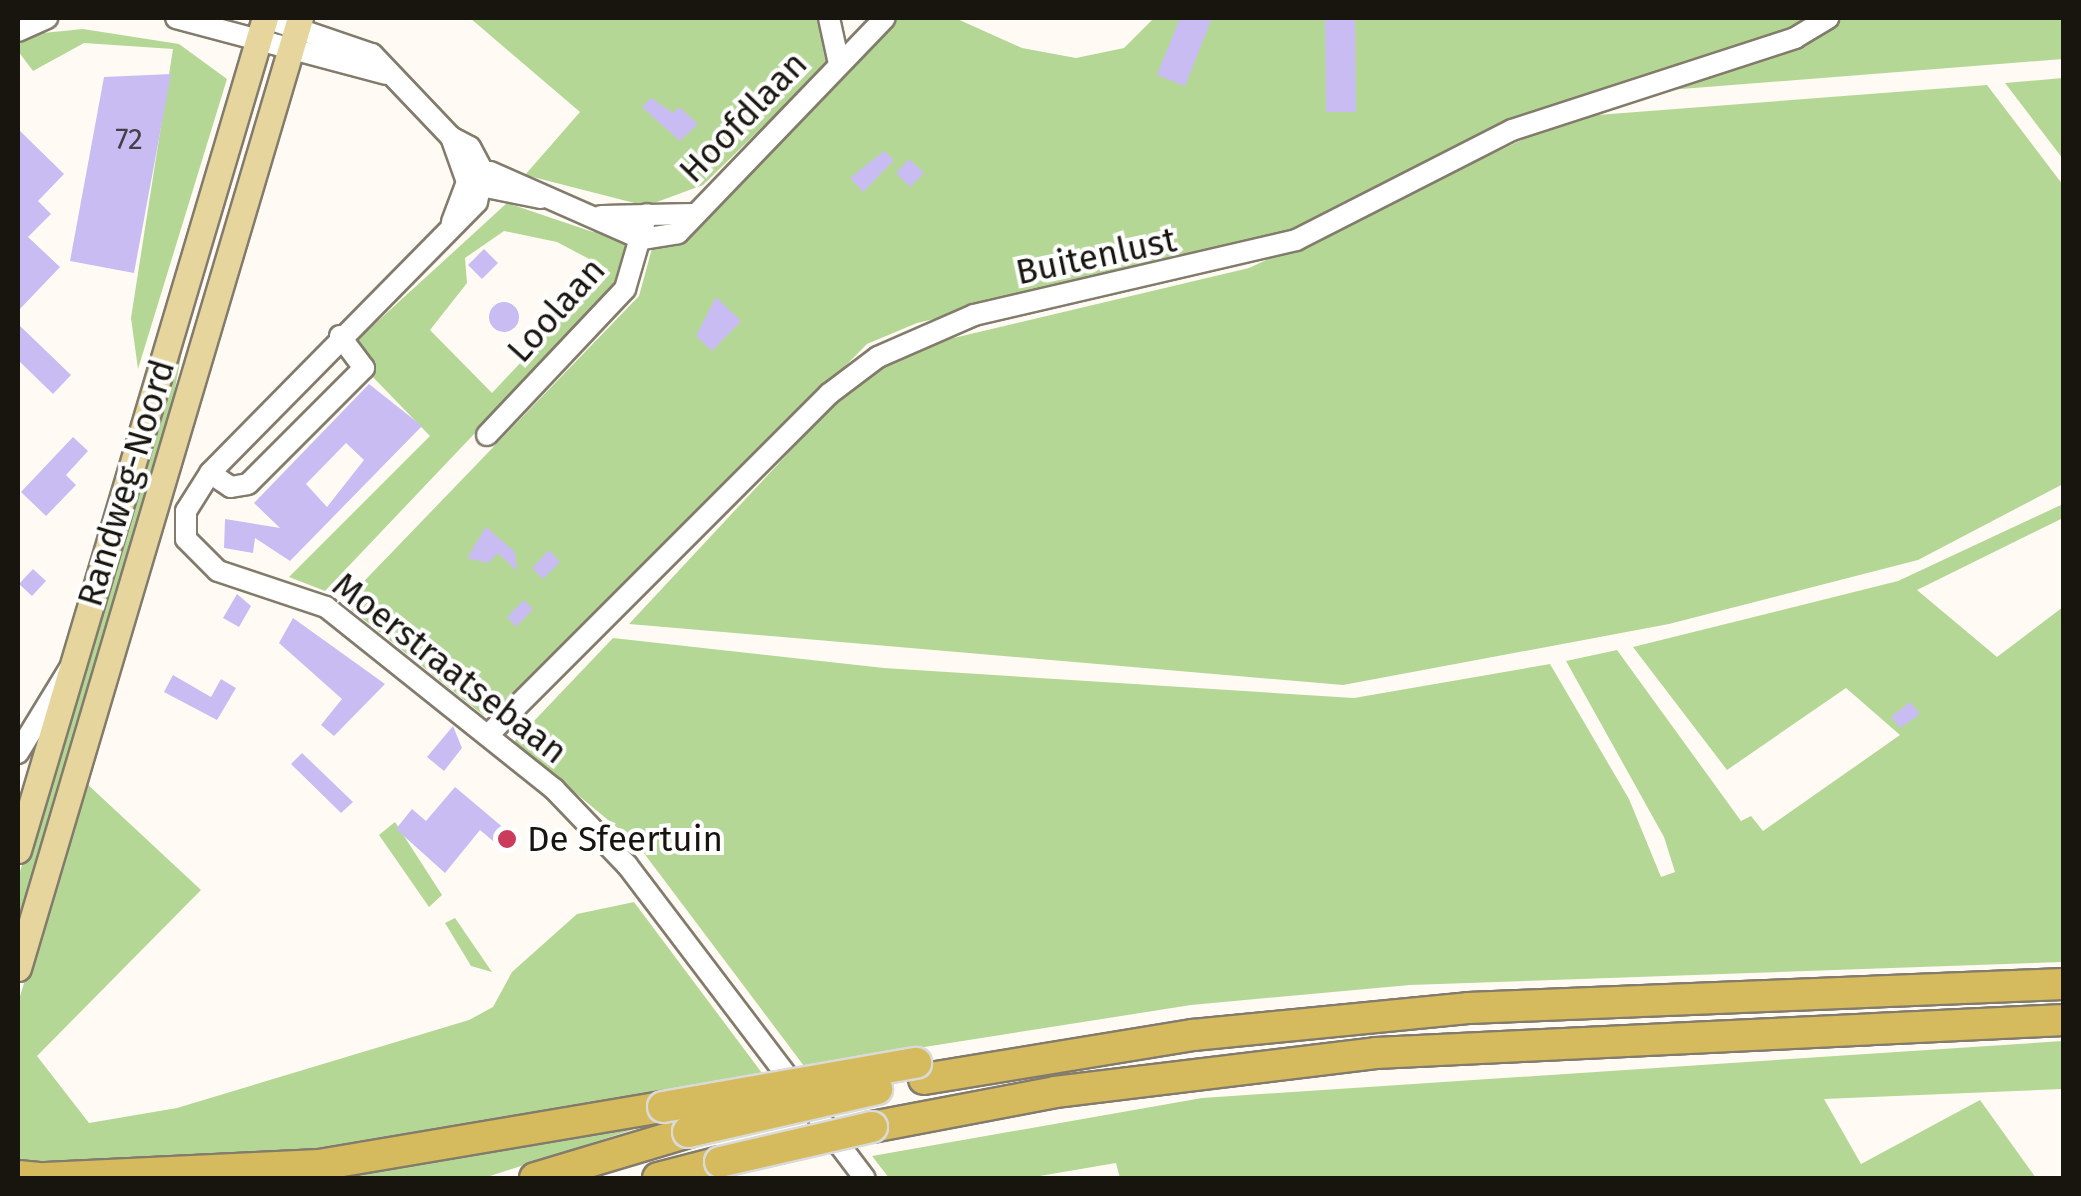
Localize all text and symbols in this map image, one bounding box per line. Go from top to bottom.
street label: Hoofdlaan [670,43,816,191]
house number: 72 [115,121,143,157]
street label: Buitenlust [1012,219,1180,293]
street label: Loolaan [498,249,614,371]
street label: Randweg-Noord [69,355,183,611]
street label: Moerstraatsebaan [324,563,576,773]
place label: De Sfeertuin [527,818,723,860]
marker: De Sfeertuin [496,828,518,850]

